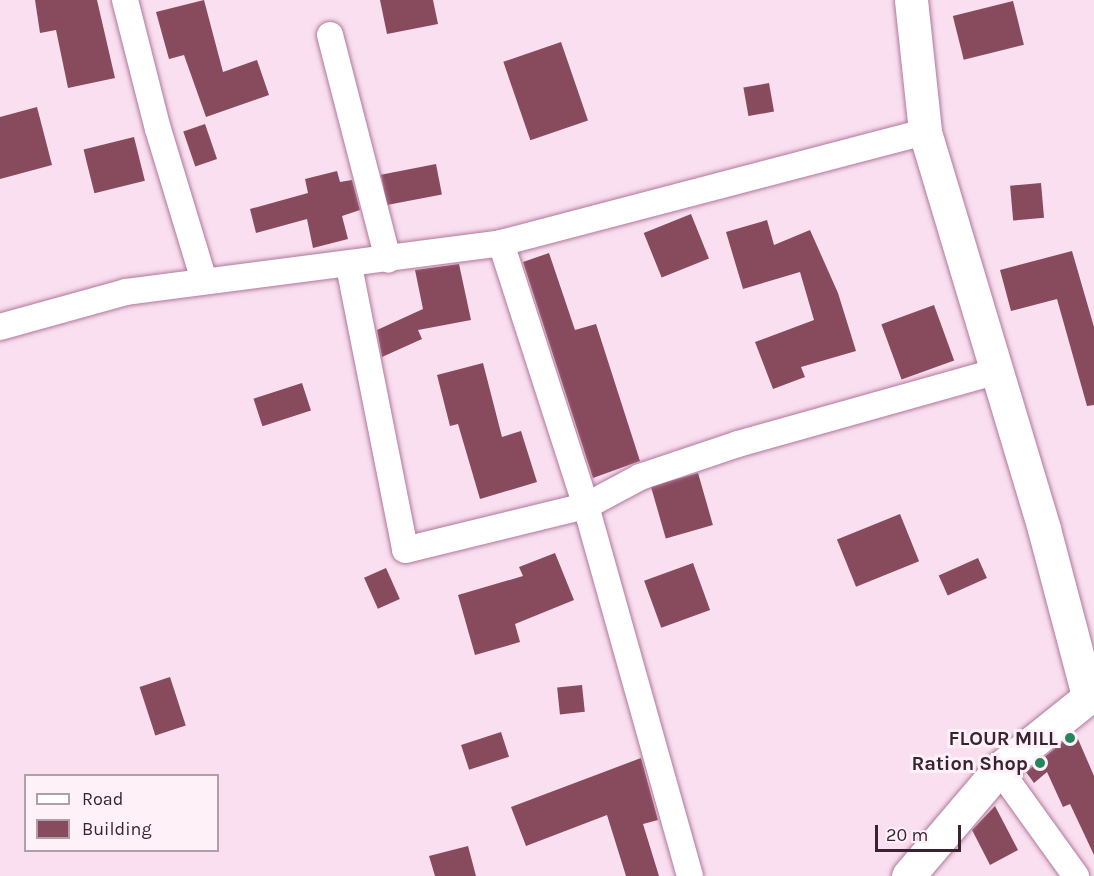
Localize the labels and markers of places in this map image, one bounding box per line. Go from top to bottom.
place label: FLOUR MILL [948,726,1058,750]
marker: FLOUR MILL [1063,731,1077,745]
place label: Ration Shop [911,751,1028,775]
marker: Ration Shop [1033,756,1047,770]

